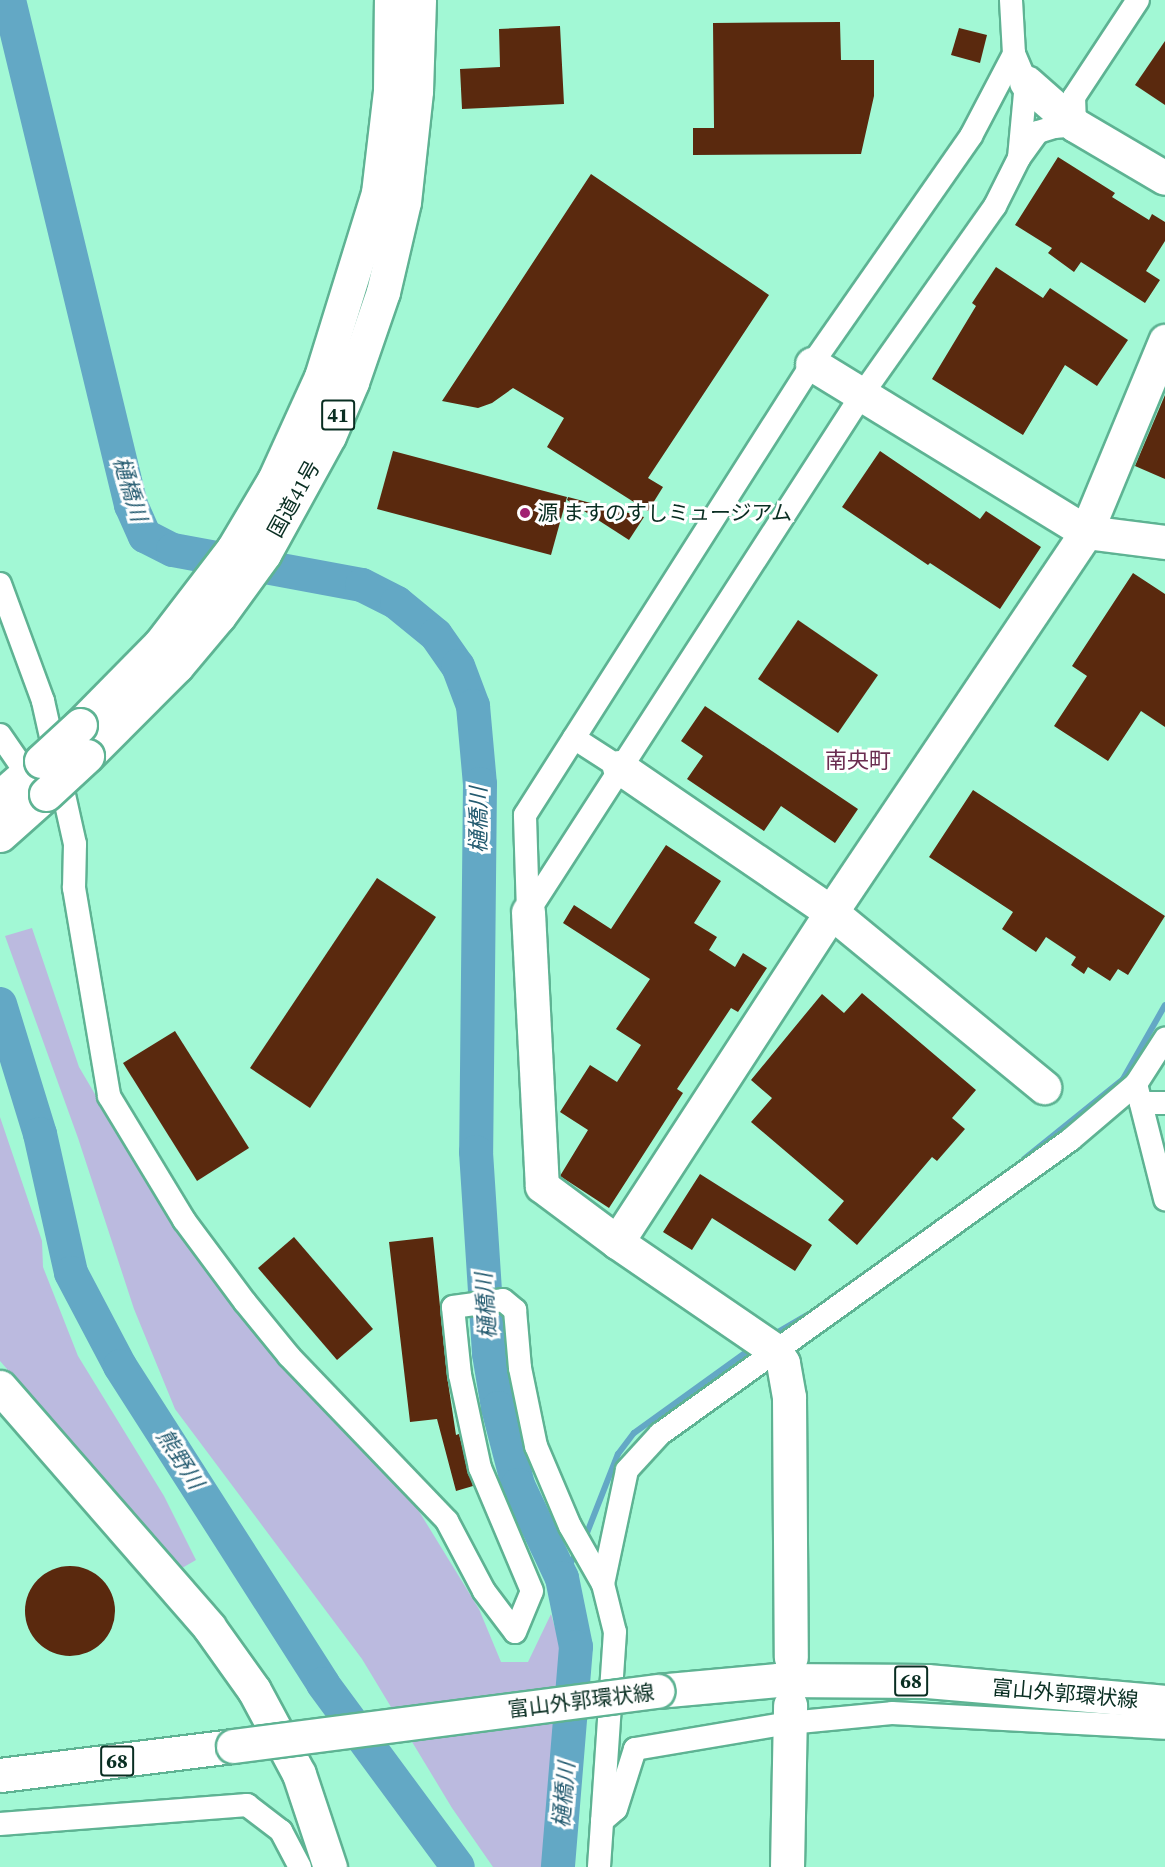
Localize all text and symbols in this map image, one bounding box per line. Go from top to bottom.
road number: 41 [320,398,356,432]
water label: 樋橋川 [108,454,152,524]
street label: 国道41号 [263,456,325,542]
place label: 源 ますのすしミュージアム [537,500,794,526]
marker: 源 ますのすしミュージアム [518,506,532,520]
district label: 南央町 [825,748,891,774]
water label: 樋橋川 [466,787,492,853]
water label: 樋橋川 [471,1272,501,1340]
water label: 熊野川 [151,1424,209,1494]
road number: 68 [893,1664,929,1698]
street label: 富山外郭環状線 [991,1675,1139,1713]
street label: 富山外郭環状線 [507,1680,655,1722]
road number: 68 [99,1744,135,1778]
water label: 樋橋川 [548,1761,580,1829]

